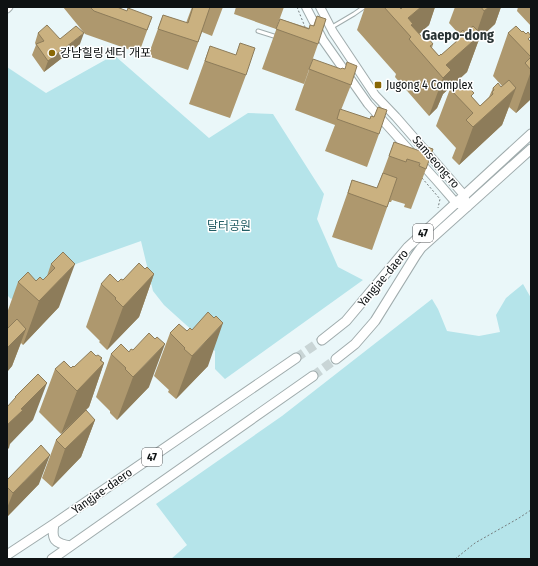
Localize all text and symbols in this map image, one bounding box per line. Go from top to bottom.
district label: Gaepo-dong [422,27,494,44]
place label: 강남힐링센터 개포 [60,46,151,60]
marker: 강남힐링센터 개포 [47,48,57,58]
place label: Jugong 4 Complex [386,78,473,92]
marker: Jugong 4 Complex [373,80,383,90]
street label: Samseong-ro [409,133,463,191]
park label: 달터공원 [207,219,251,233]
road number: 47 [413,224,433,242]
street label: Yangjae-daero [355,246,411,310]
road number: 47 [142,448,162,466]
street label: Yangjae-daero [69,465,135,517]

